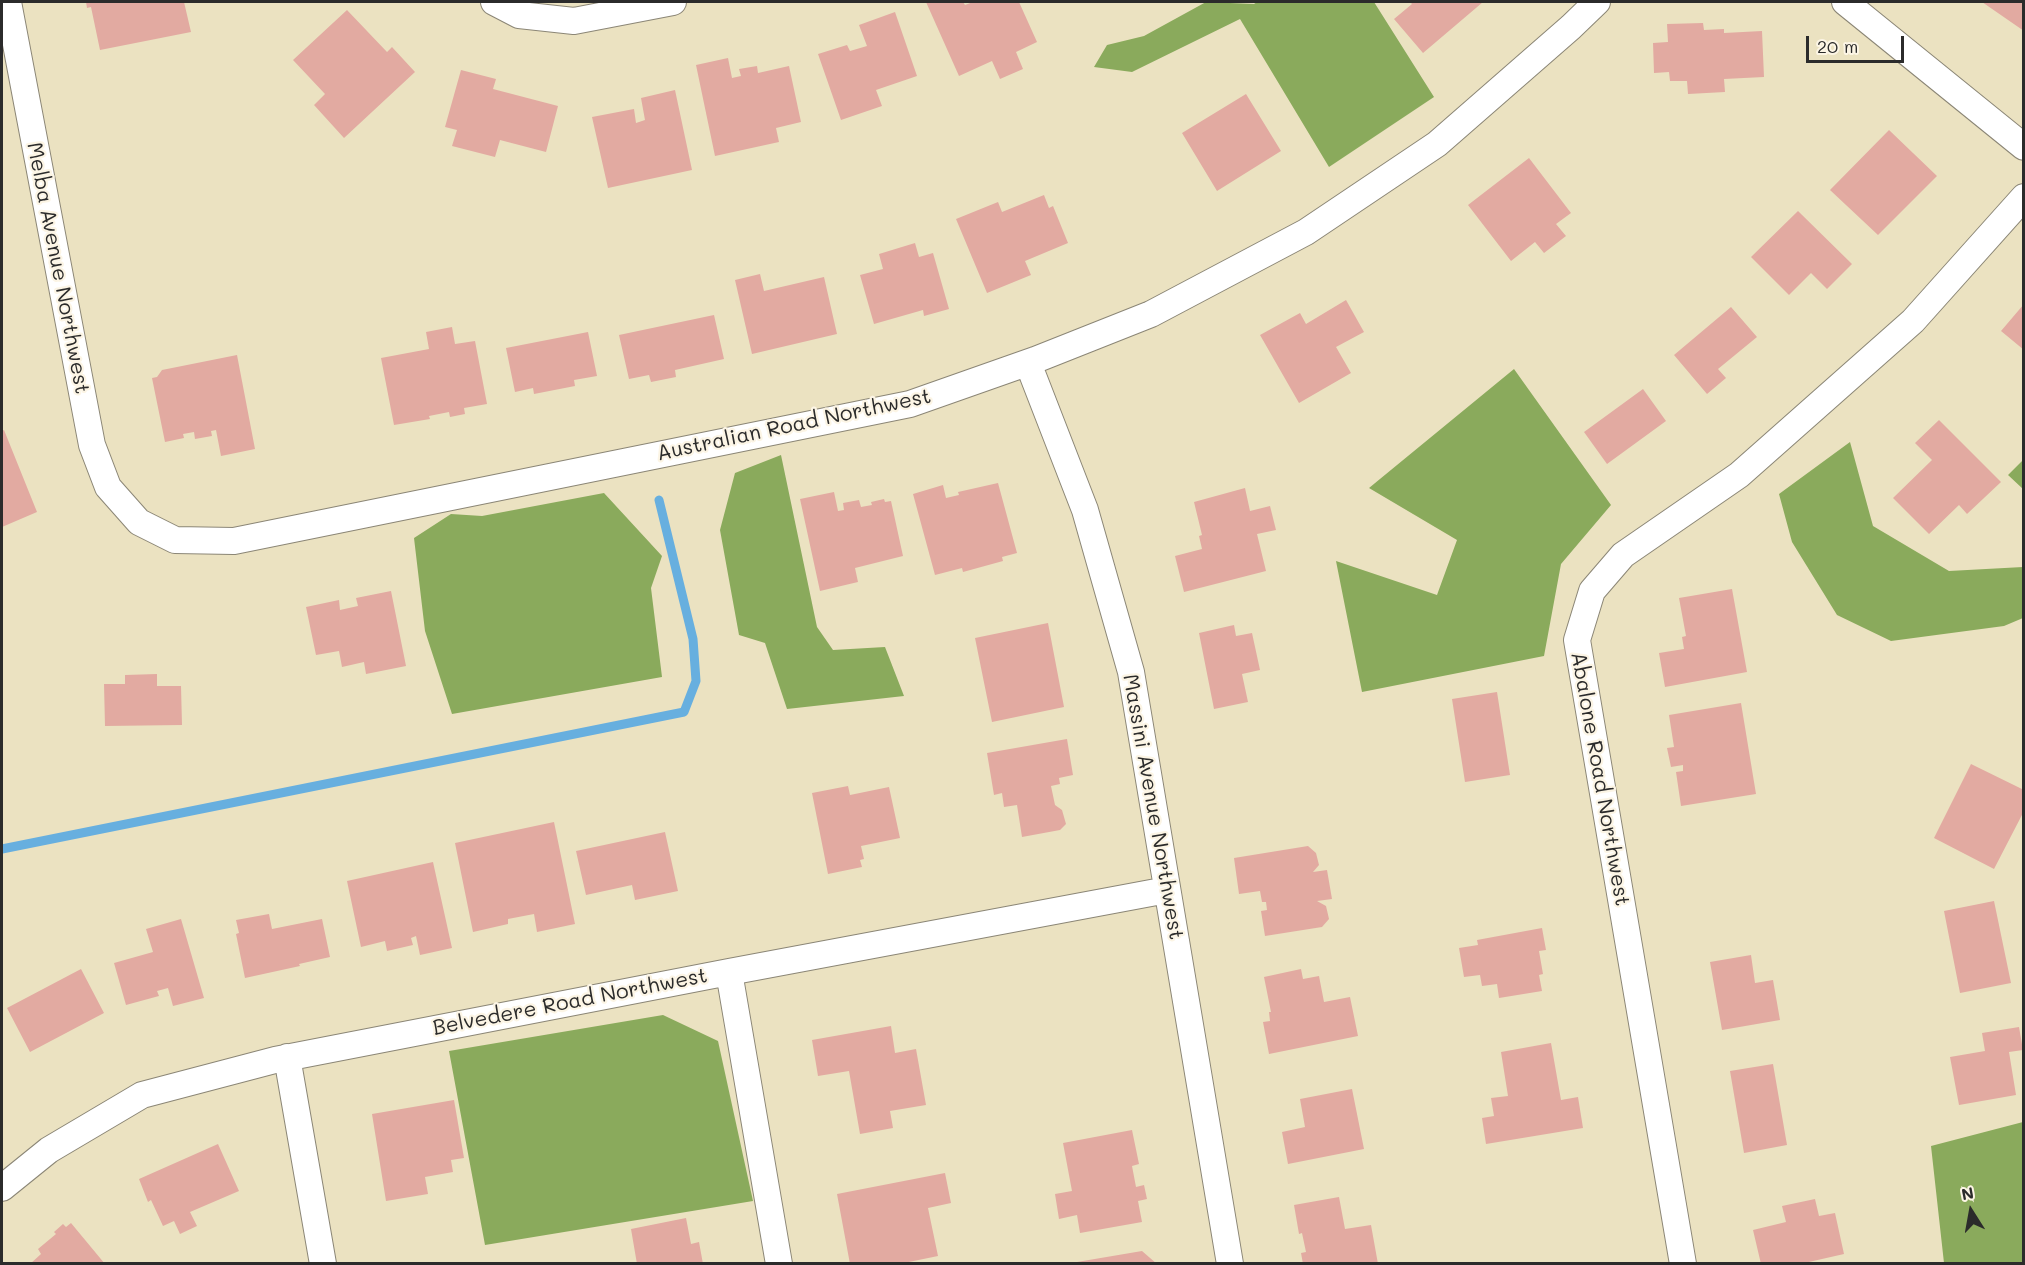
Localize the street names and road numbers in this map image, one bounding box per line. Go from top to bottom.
street label: Melba Avenue Northwest [21,140,95,396]
street label: Australian Road Northwest [655,384,933,466]
street label: Abalone Road Northwest [1565,650,1635,908]
street label: Massini Avenue Northwest [1117,672,1189,942]
street label: Belvedere Road Northwest [430,963,710,1041]

